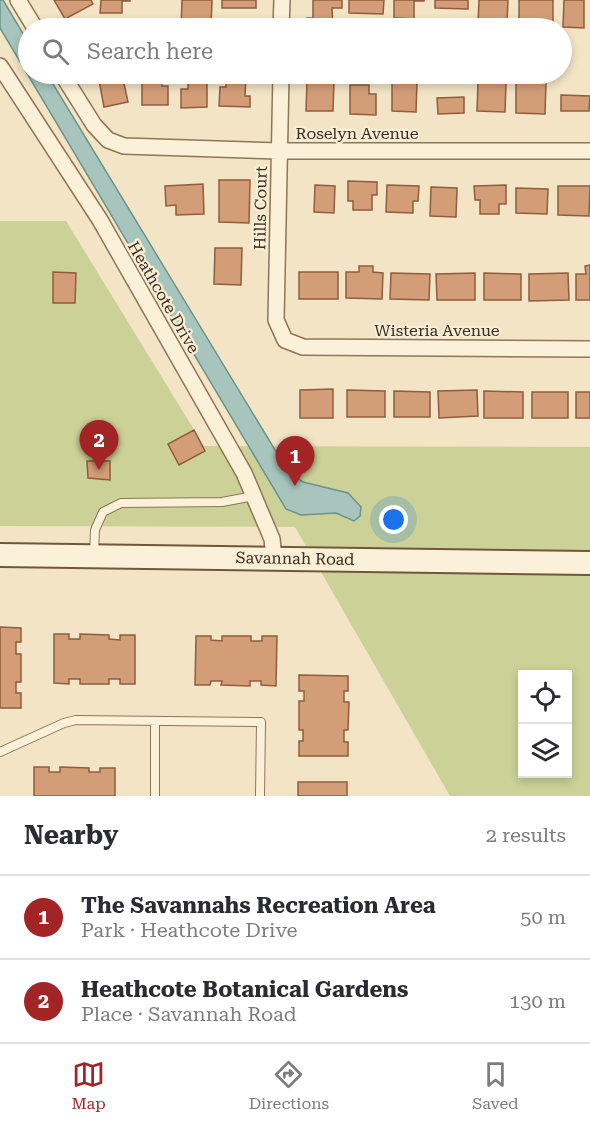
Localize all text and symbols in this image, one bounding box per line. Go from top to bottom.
search box [18,18,572,84]
icon: search [39,35,72,68]
text: Search here [87,39,213,64]
street label: Roselyn Avenue [296,124,419,143]
street label: Hills Court [250,166,271,250]
street label: Heathcote Drive [124,238,203,357]
street label: Wisteria Avenue [374,321,500,340]
pin: 2 [80,420,118,470]
pin: 1 [276,436,314,486]
your location [379,505,408,534]
street label: Savannah Road [235,548,355,569]
map controls [518,670,572,778]
button: locate [518,670,572,724]
button: layers [518,724,572,778]
text: Nearby [24,820,118,850]
text: 2 results [486,823,566,847]
text: The Savannahs Recreation Area [81,893,436,918]
text: 1 [38,905,49,929]
text: 50 m [520,905,566,929]
text: Park · Heathcote Drive [81,918,298,942]
text: Heathcote Botanical Gardens [81,977,408,1002]
text: 2 [38,989,49,1013]
text: 130 m [509,989,566,1013]
text: Place · Savannah Road [81,1002,297,1026]
tab: Map [71,1058,106,1113]
tab: Directions [249,1058,329,1113]
tab: Saved [472,1058,519,1113]

